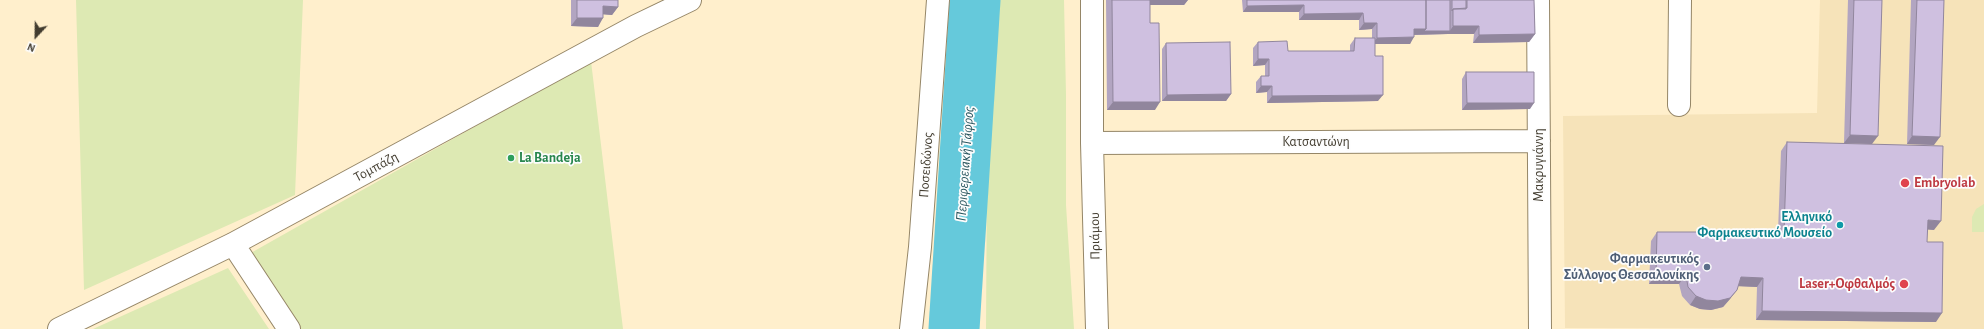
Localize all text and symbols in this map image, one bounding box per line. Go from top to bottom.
north arrow [16,16,56,56]
text: N [26,41,37,54]
water label: Περιφερειακή Τάφρος [952,106,978,222]
street label: Μακρυγιάννη [1531,128,1547,202]
street label: Ποσειδώνος [915,132,937,198]
street label: Κατσαντώνη [1282,134,1350,150]
street label: Τομπάζη [351,148,401,186]
place label: La Bandeja [519,150,581,166]
marker: La Bandeja [506,153,516,163]
place label: Embryolab [1914,175,1975,191]
marker: Embryolab [1899,177,1911,189]
place label: Ελληνικό Φαρμακευτικό Μουσείο [1697,209,1832,242]
street label: Πριάμου [1086,212,1104,260]
marker: Ελληνικό Φαρμακευτικό Μουσείο [1835,220,1845,230]
place label: Φαρμακευτικός Σύλλογος Θεσσαλονίκης [1564,251,1699,284]
marker: Φαρμακευτικός Σύλλογος Θεσσαλονίκης [1702,262,1712,272]
place label: Laser+Οφθαλμός [1799,276,1895,292]
marker: Laser+Οφθαλμός [1898,278,1910,290]

